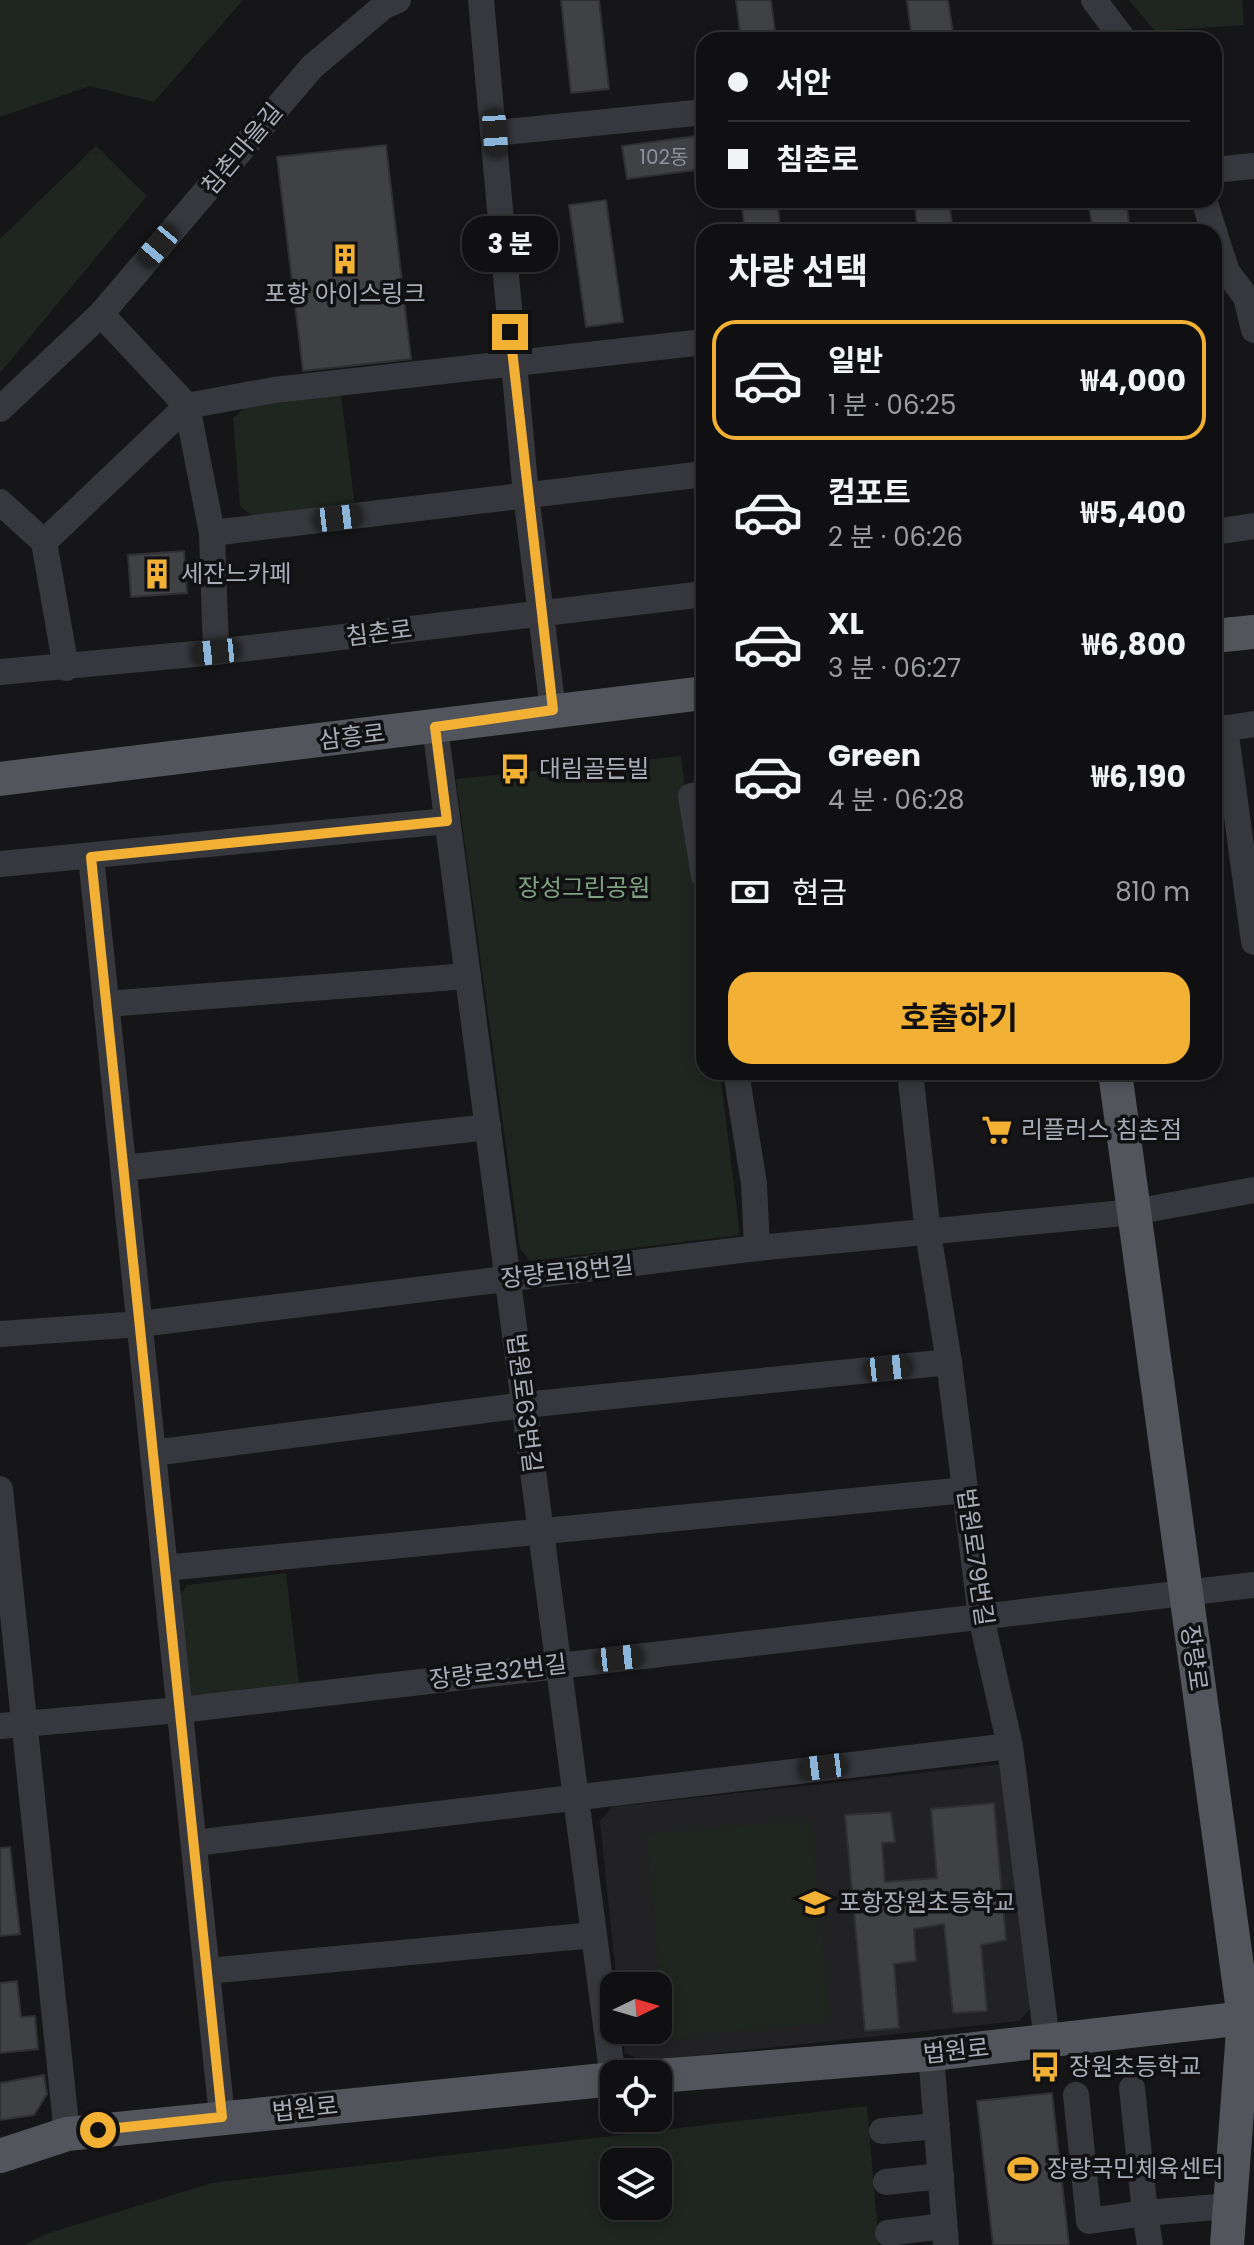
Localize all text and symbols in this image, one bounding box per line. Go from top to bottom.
text: 서안 [776,61,831,104]
street label: 침촌마을길 [193,96,290,202]
car [481,108,509,158]
text: 침촌로 [776,138,859,181]
house number: 102동 [640,143,688,171]
callout: 3 분 [462,216,558,272]
car [133,220,183,272]
text: 3 분 [487,226,533,262]
building icon: 포항 아이스링크 [328,242,362,276]
text: 차량 선택 [728,246,868,297]
place label: 포항 아이스링크 [265,277,425,310]
route end [492,314,528,350]
text: 일반 [828,339,883,382]
icon: car [732,344,804,416]
text: ₩4,000 [1081,359,1186,402]
text: 1 분 · 06:25 [828,387,956,423]
text: 컴포트 [828,471,911,514]
icon: car [732,476,804,548]
text: ₩5,400 [1081,491,1186,534]
car [313,503,363,533]
text: 2 분 · 06:26 [828,519,963,555]
building icon: 세잔느카페 [140,557,174,591]
place label: 세잔느카페 [181,557,291,590]
text: XL [828,602,864,645]
icon: car [732,608,804,680]
street label: 침촌로 [344,612,414,653]
text: ₩6,800 [1082,623,1186,666]
car [191,638,241,666]
text: 3 분 · 06:27 [828,650,961,686]
street label: 삼흥로 [317,716,387,757]
text: Green [828,734,921,777]
icon: car [732,740,804,812]
bus stop icon: 대림골든빌 [498,752,532,786]
place label: 대림골든빌 [539,752,649,785]
text: ₩6,190 [1091,755,1186,798]
text: 4 분 · 06:28 [828,782,964,818]
icon: cash [728,870,772,914]
park label: 장성그린공원 [518,871,650,904]
text: 현금 [792,871,847,914]
text: 810 m [1115,874,1190,910]
button: 호출하기 [728,972,1190,1064]
supermarket icon: 리플러스 침촌점 [980,1113,1014,1147]
place label: 리플러스 침촌점 [1021,1113,1182,1146]
street label: 장량로18번길 [499,1248,635,1295]
street label: 법원로63번길 [500,1332,549,1474]
car [863,1354,913,1382]
street label: 법원로79번길 [950,1486,1001,1628]
street label: 장량로 [1174,1623,1215,1693]
car [594,1644,644,1672]
street label: 장량로32번길 [427,1647,569,1696]
car [798,1752,848,1782]
school or university icon: 포항장원초등학교 [798,1886,832,1920]
place label: 포항장원초등학교 [839,1886,1016,1919]
north arrow [600,1972,672,2044]
map controls [600,1972,672,2220]
street label: 법원로 [921,2031,991,2070]
bus stop icon: 장원초등학교 [1028,2050,1062,2084]
place label: 장원초등학교 [1069,2050,1201,2083]
button: locate [600,2060,672,2132]
street label: 법원로 [270,2089,340,2128]
route start [80,2112,116,2148]
button: layers [600,2148,672,2220]
sports icon: 장량국민체육센터 [1006,2152,1040,2186]
place label: 장량국민체육센터 [1047,2152,1224,2185]

